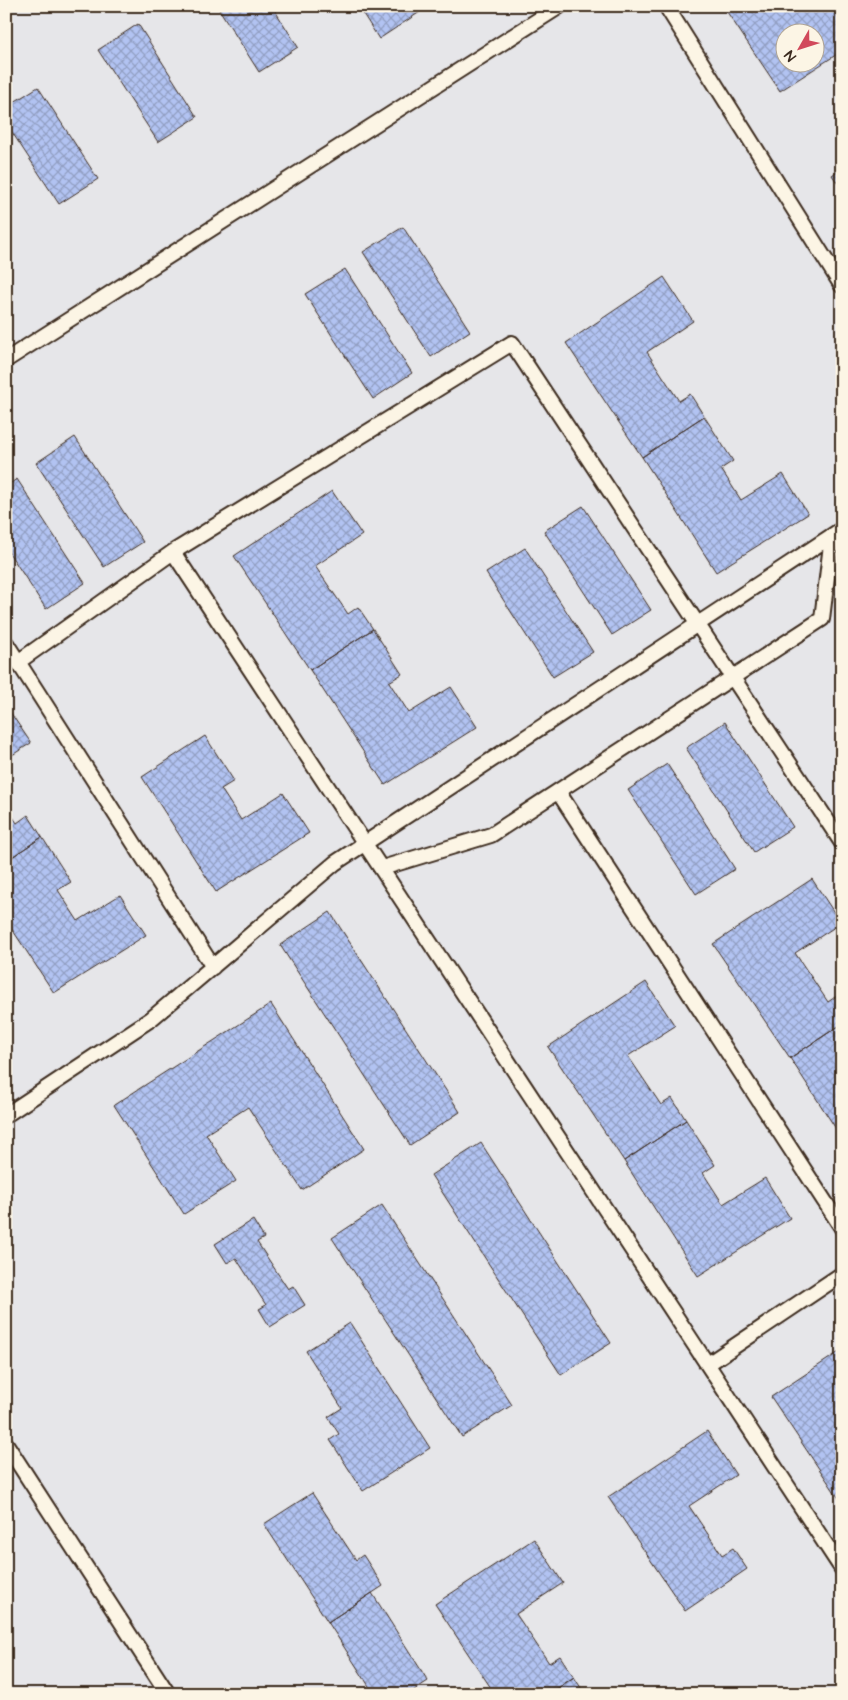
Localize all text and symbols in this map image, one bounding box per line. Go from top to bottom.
north arrow [776,22,826,72]
text: N [780,46,801,65]

